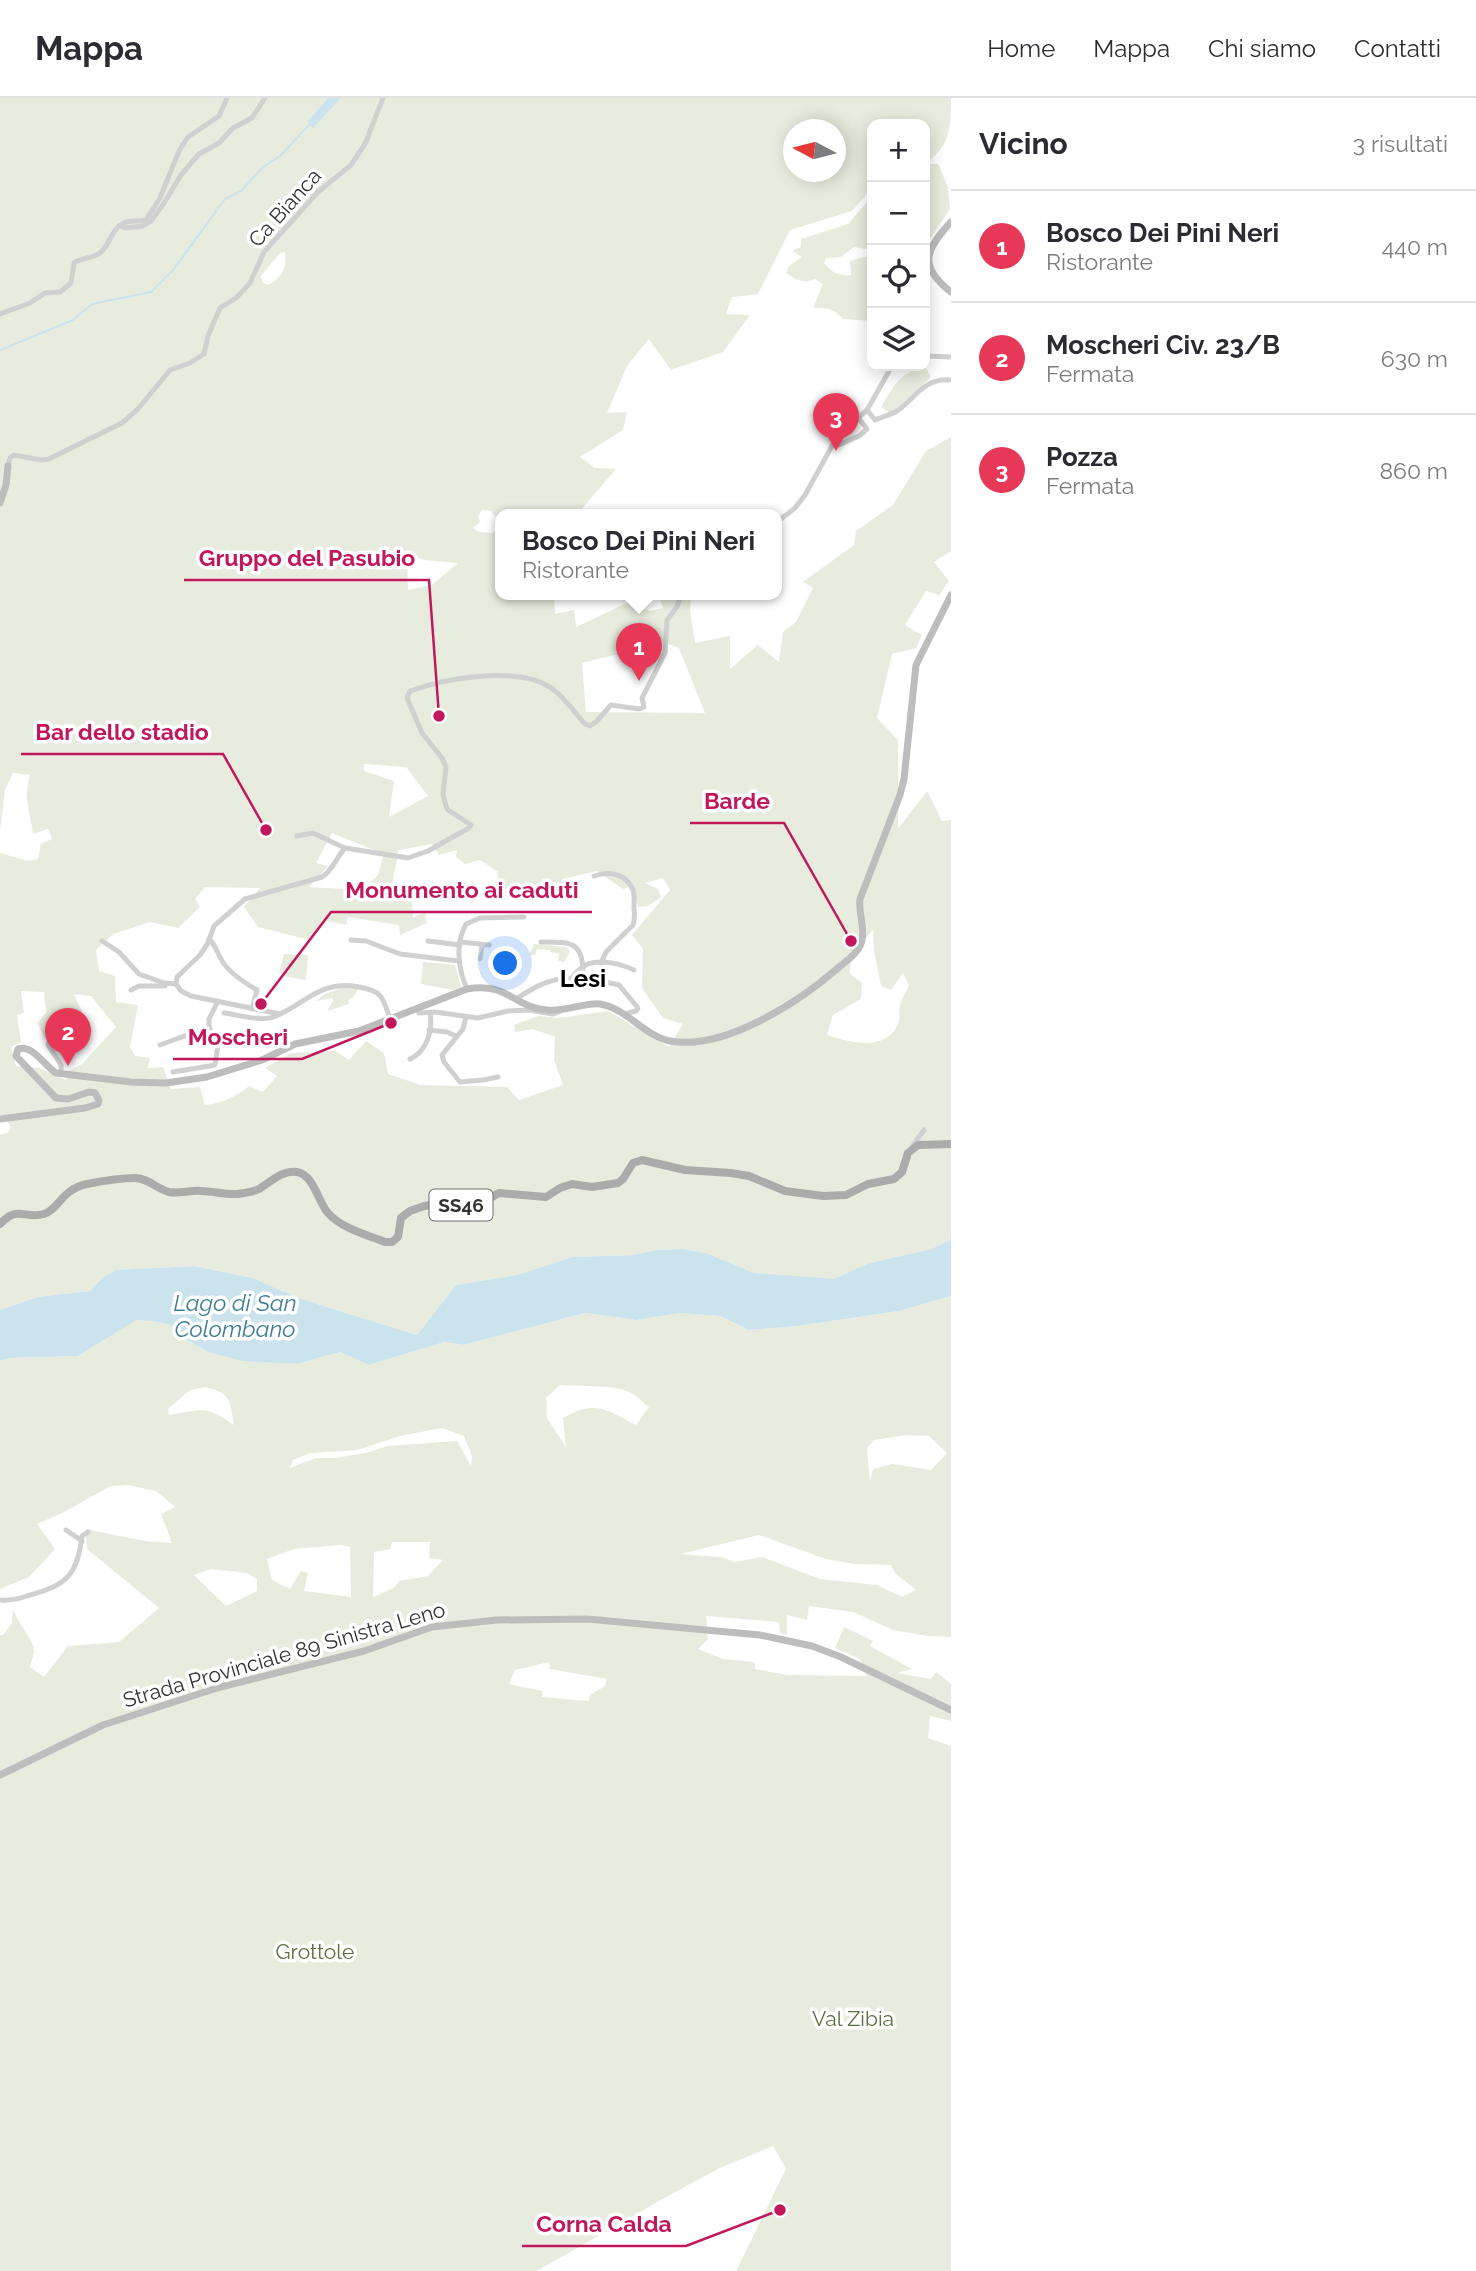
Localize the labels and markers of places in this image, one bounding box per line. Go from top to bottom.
pin: 3 [813,393,859,451]
callout: Gruppo del Pasubio [184,536,429,580]
pin: 1 [616,623,662,681]
callout: Bar dello stadio [21,710,223,754]
callout: Barde [690,779,784,823]
callout: Monumento ai caduti [331,868,592,912]
pin: 2 [45,1008,91,1066]
callout: Moscheri [173,1015,302,1059]
callout: Corna Calda [522,2202,686,2246]

